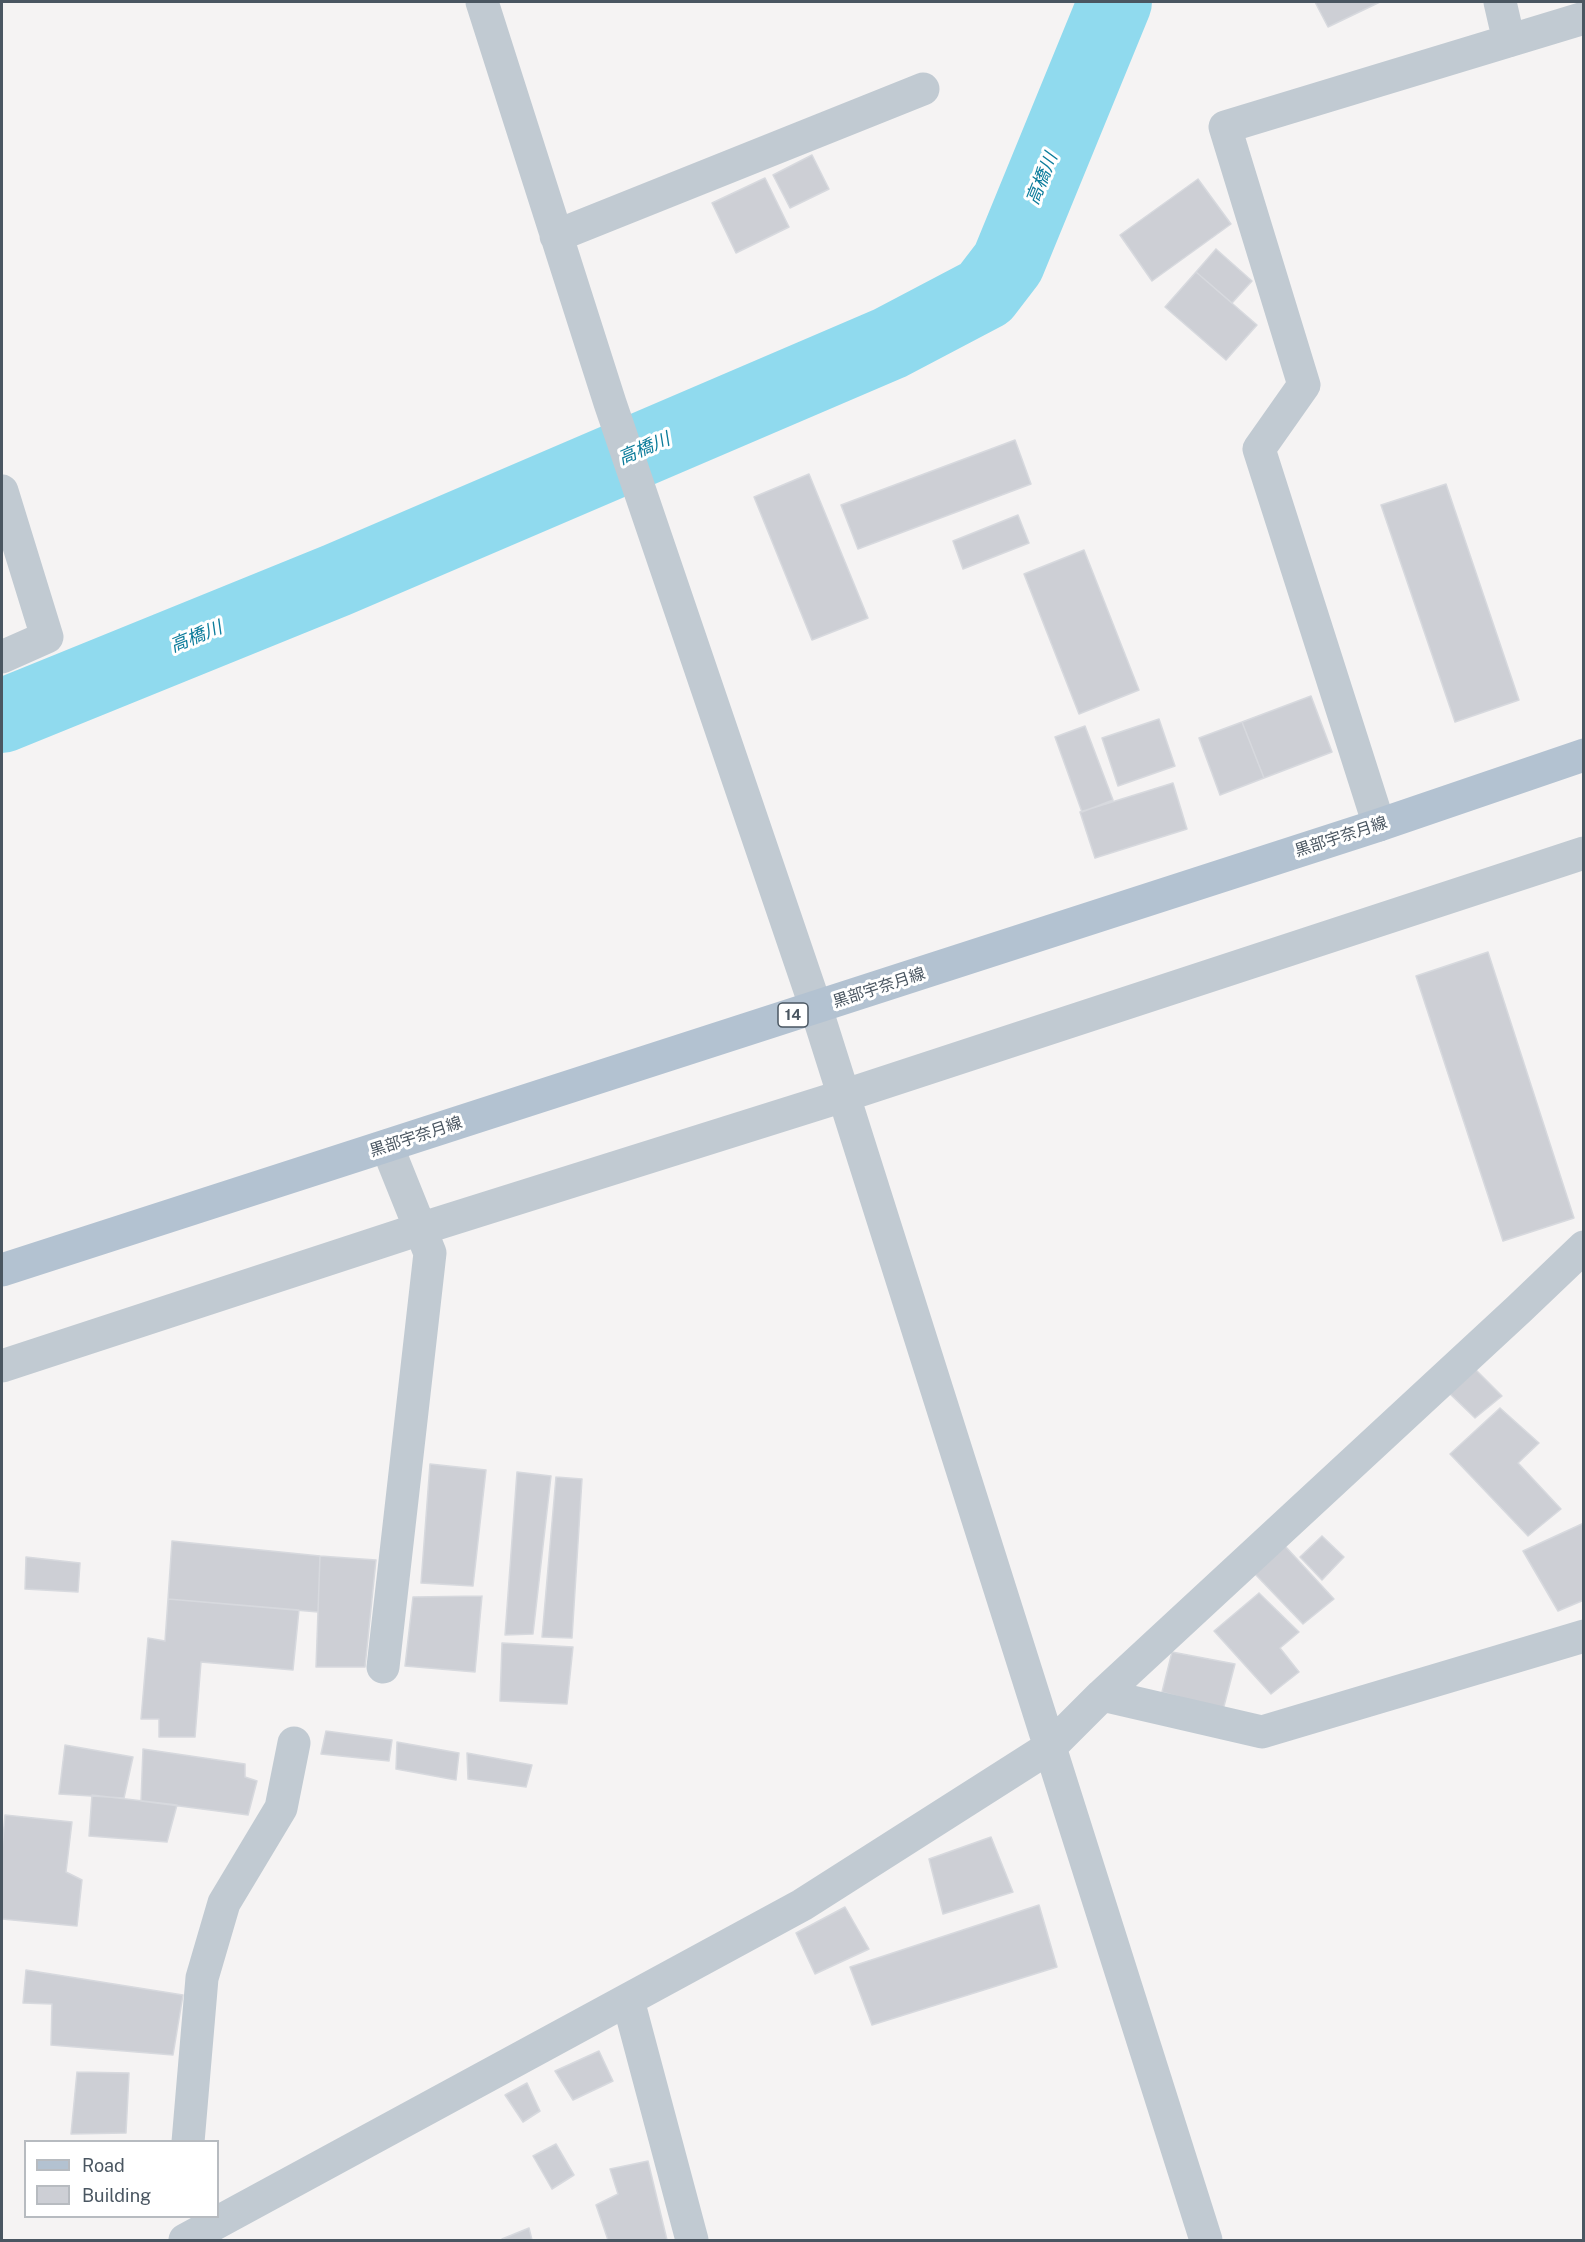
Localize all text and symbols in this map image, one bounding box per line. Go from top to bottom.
water label: 高橋川 [1022,150,1062,208]
water label: 高橋川 [615,429,673,469]
water label: 高橋川 [167,617,225,657]
street label: 黒部宇奈月線 [1292,813,1390,861]
street label: 黒部宇奈月線 [830,964,928,1012]
road number: 14 [778,1003,808,1027]
street label: 黒部宇奈月線 [367,1113,465,1161]
legend [24,2140,219,2218]
text: Road [82,2155,125,2176]
text: Building [82,2185,151,2206]

